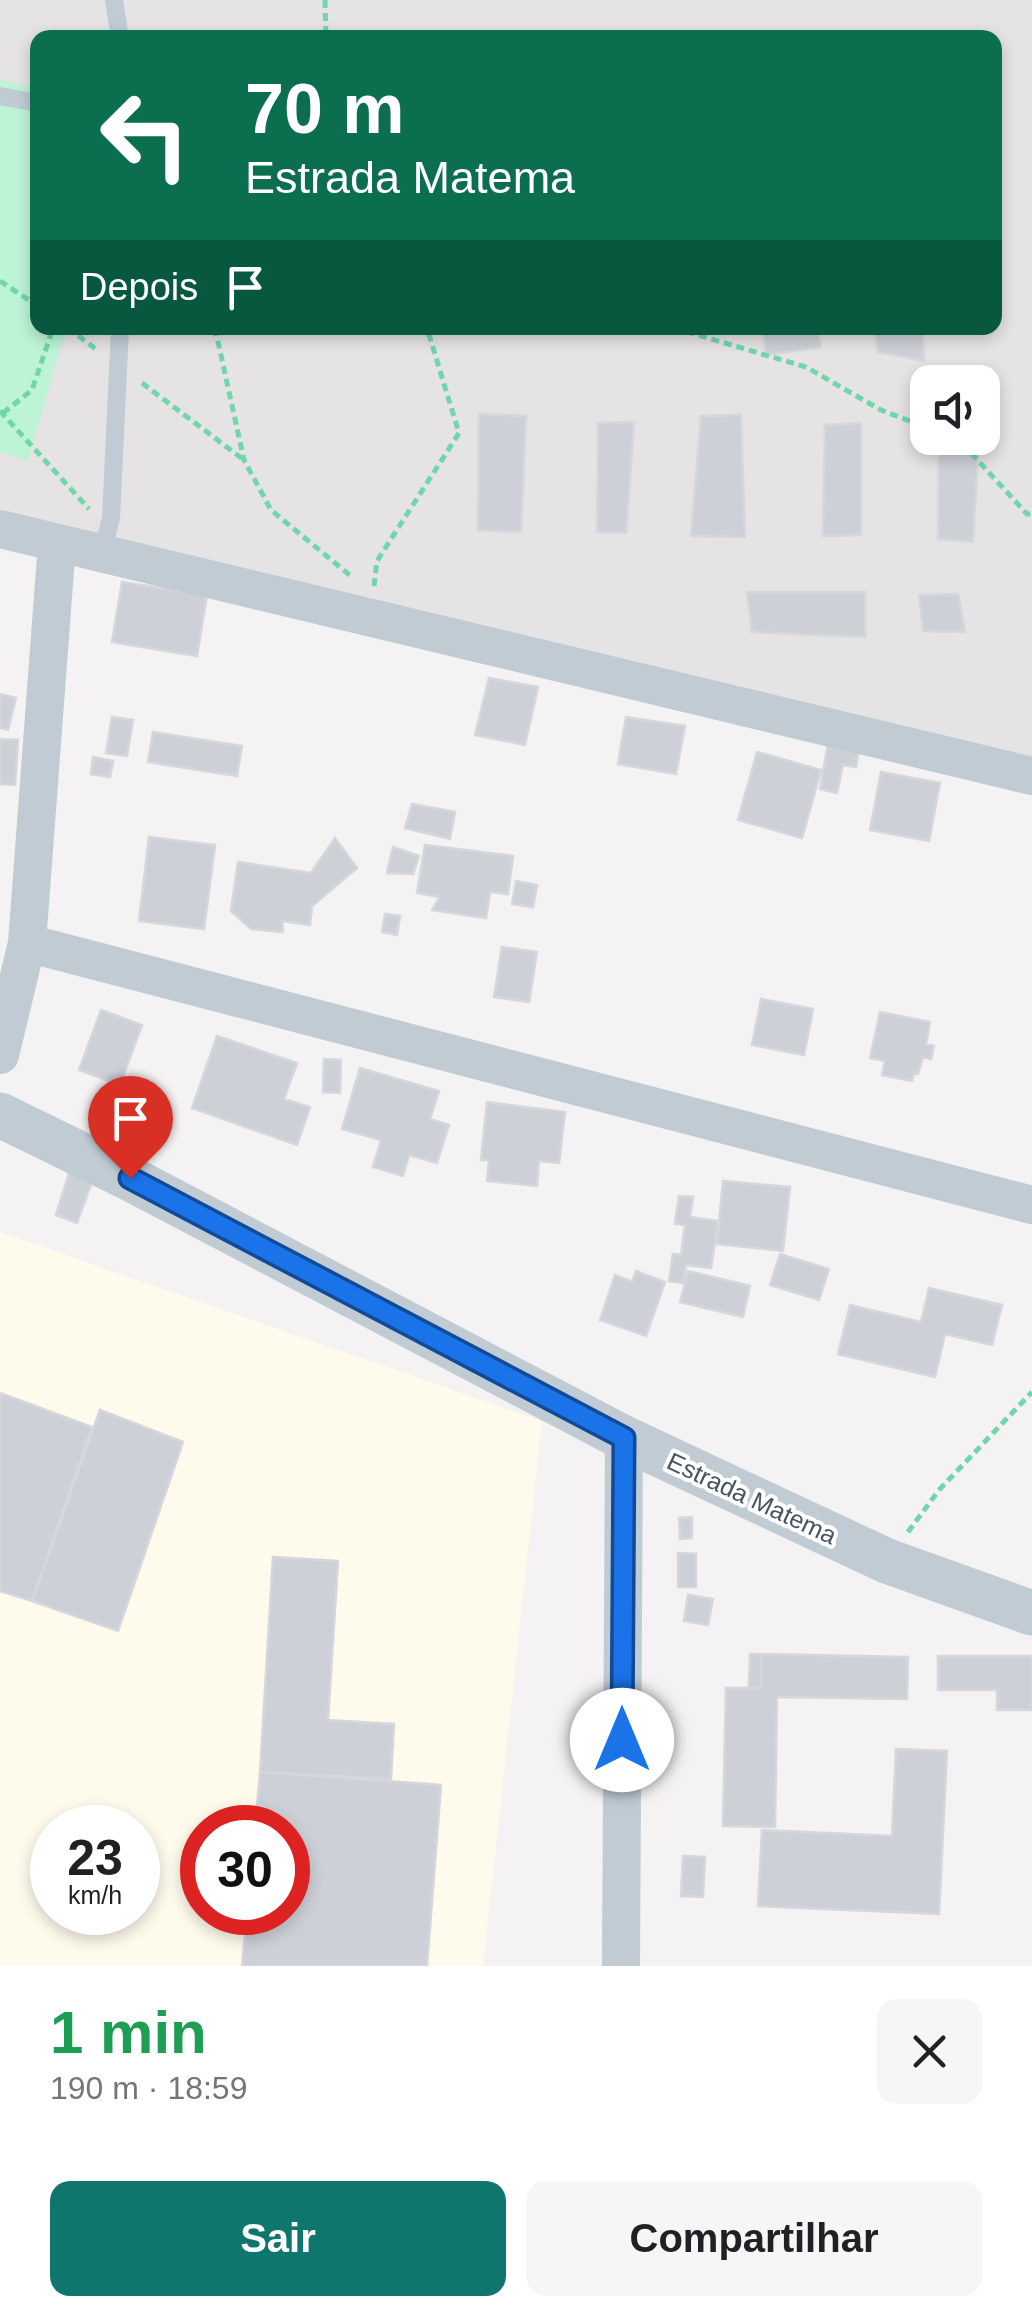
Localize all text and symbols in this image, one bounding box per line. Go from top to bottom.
icon: left [80,70,210,200]
text: 70 m [245,70,405,148]
text: Estrada Matema [245,152,575,203]
icon: arrive [218,260,273,315]
text: Depois [80,266,198,308]
map controls [910,365,1000,455]
button: sound [910,365,1000,455]
pin [88,1076,173,1179]
icon: arrive [103,1091,158,1146]
street label: Estrada Matema [663,1447,841,1549]
position arrow [570,1688,674,1792]
speed limit sign: 30 [180,1805,310,1935]
text: 23 [67,1830,123,1886]
text: km/h [68,1881,122,1909]
text: 1 min [50,1999,207,2066]
button: close [877,1999,982,2104]
text: 190 m · 18:59 [50,2070,247,2106]
button: Sair [50,2181,506,2296]
button: Compartilhar [526,2181,982,2296]

